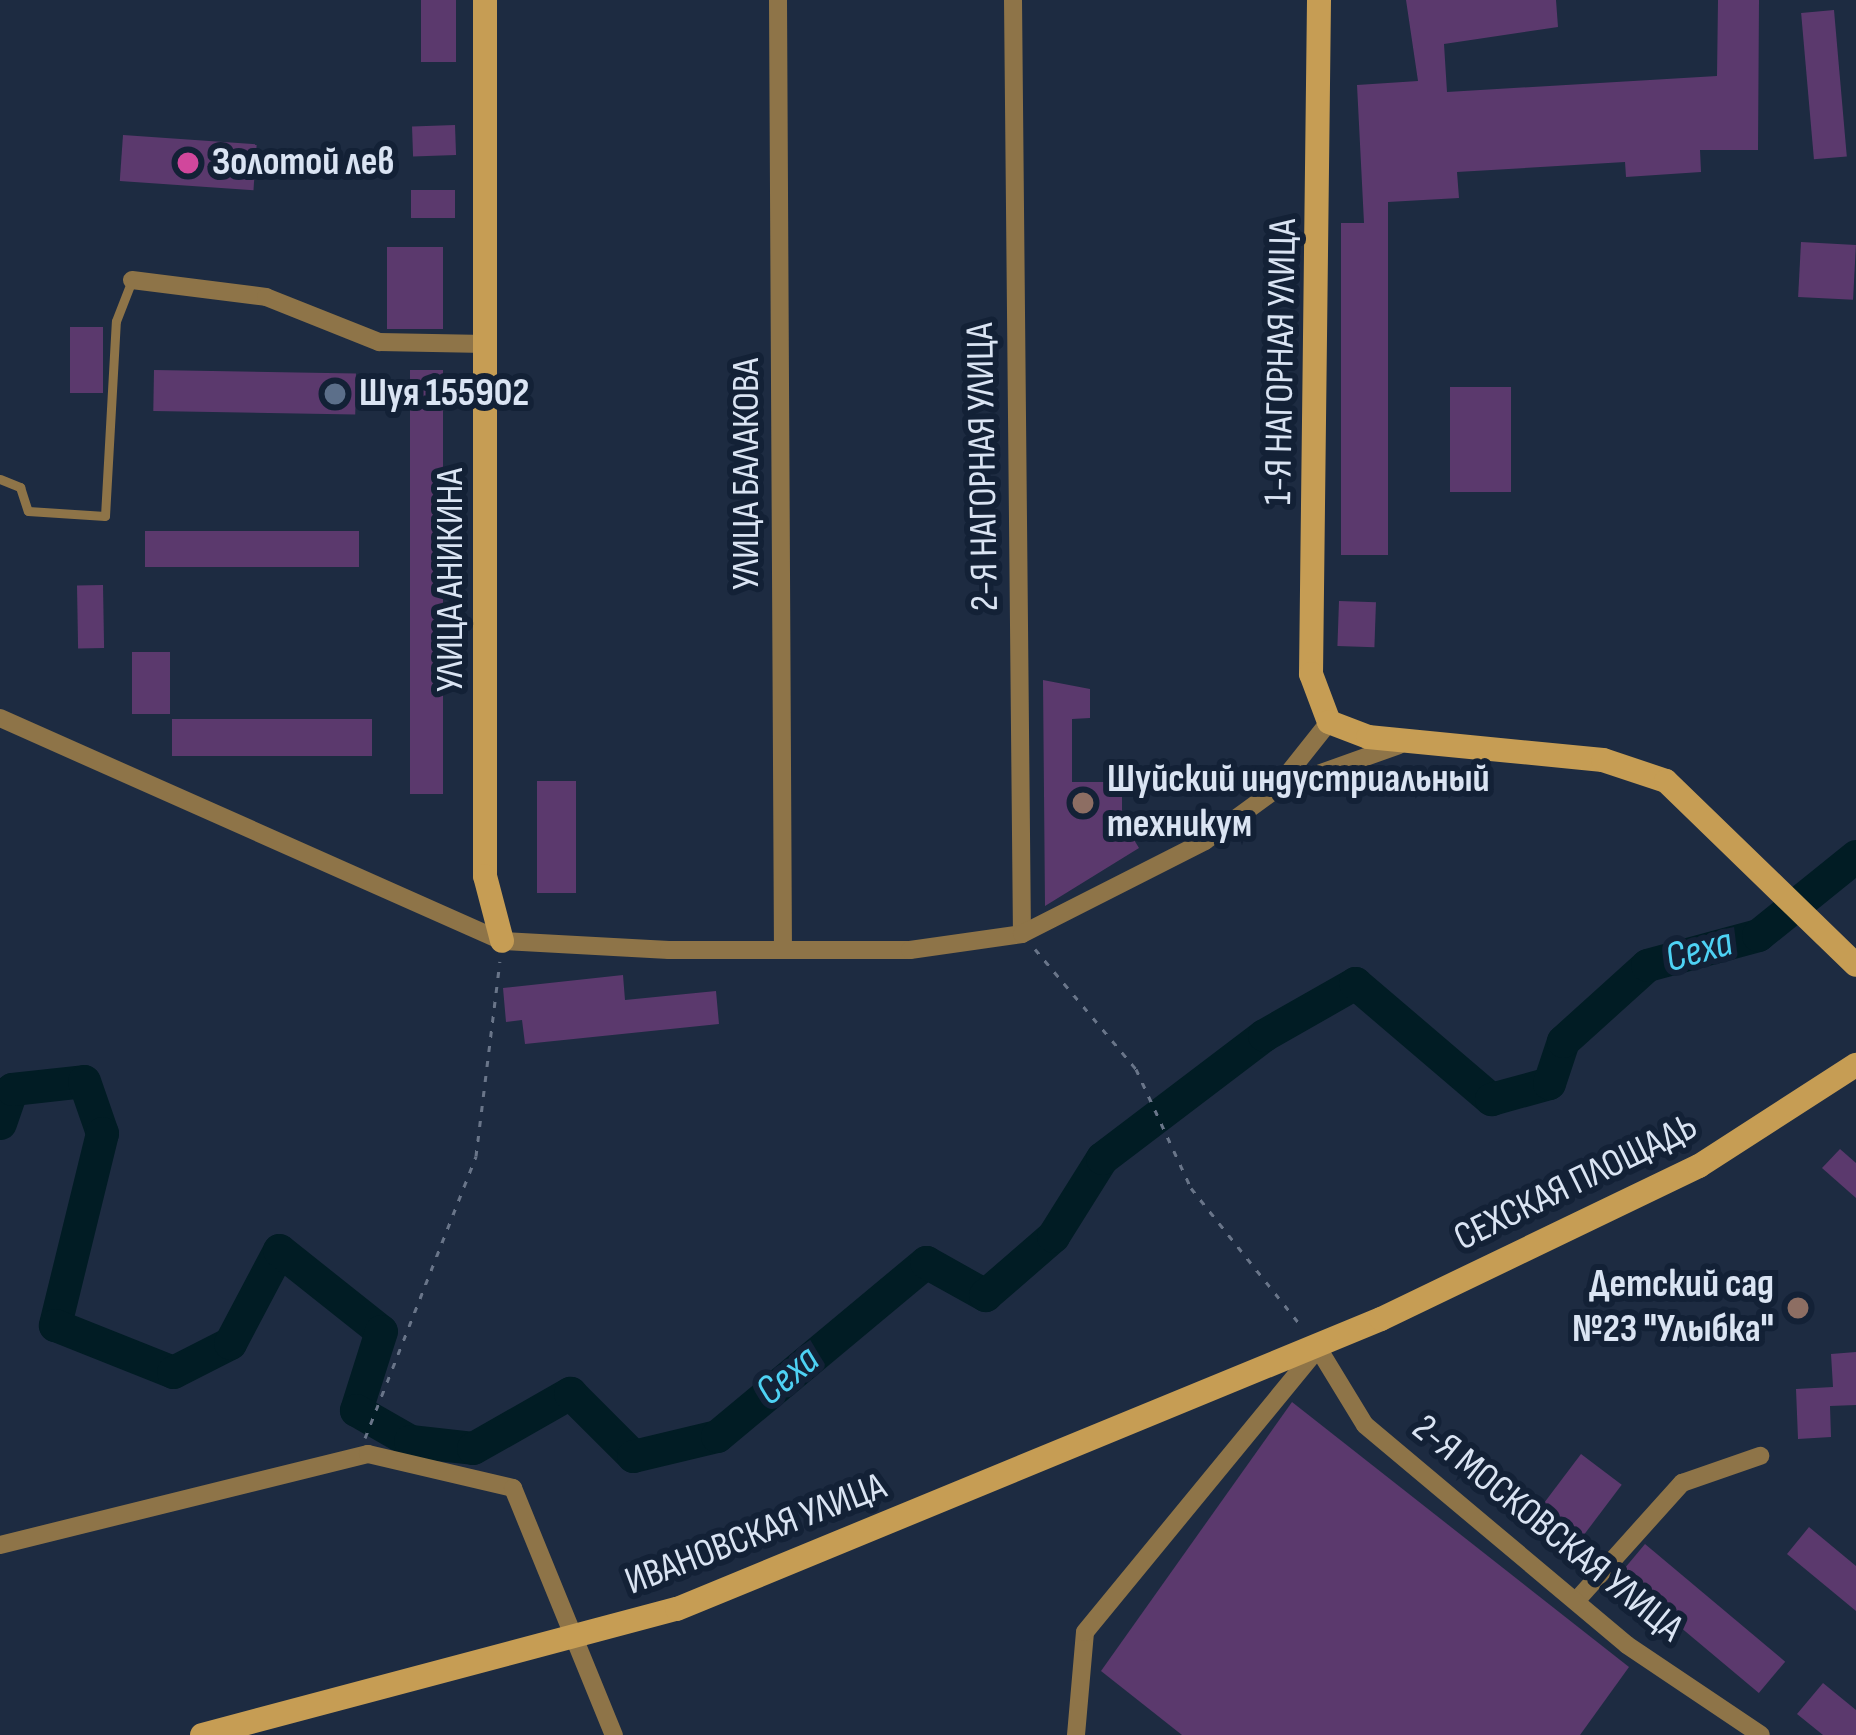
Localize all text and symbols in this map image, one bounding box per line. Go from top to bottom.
place label: Золотой лев [212,140,394,186]
marker: Золотой лев [175,150,201,176]
street label: 1-Я НАГОРНАЯ УЛИЦА [1256,219,1308,505]
street label: 2-Я НАГОРНАЯ УЛИЦА [958,322,1010,612]
street label: УЛИЦА БАЛАКОВА [724,358,770,590]
place label: Шуя 155902 [359,371,529,417]
marker: Шуя 155902 [322,381,348,407]
street label: УЛИЦА АНИКИНА [428,468,474,692]
place label: Шуйский индустриальный техникум [1107,758,1490,849]
marker: Шуйский индустриальный техникум [1070,790,1096,816]
water label: Сеха [1660,917,1738,985]
street label: СЕХСКАЯ ПЛОЩАДЬ [1447,1104,1705,1262]
place label: Детский сад №23 "Улыбка" [1572,1263,1774,1354]
marker: Детский сад №23 "Улыбка" [1785,1295,1811,1321]
water label: Сеха [746,1335,830,1417]
street label: 2-Я МОСКОВСКАЯ УЛИЦА [1402,1405,1692,1653]
street label: ИВАНОВСКАЯ УЛИЦА [619,1464,893,1606]

